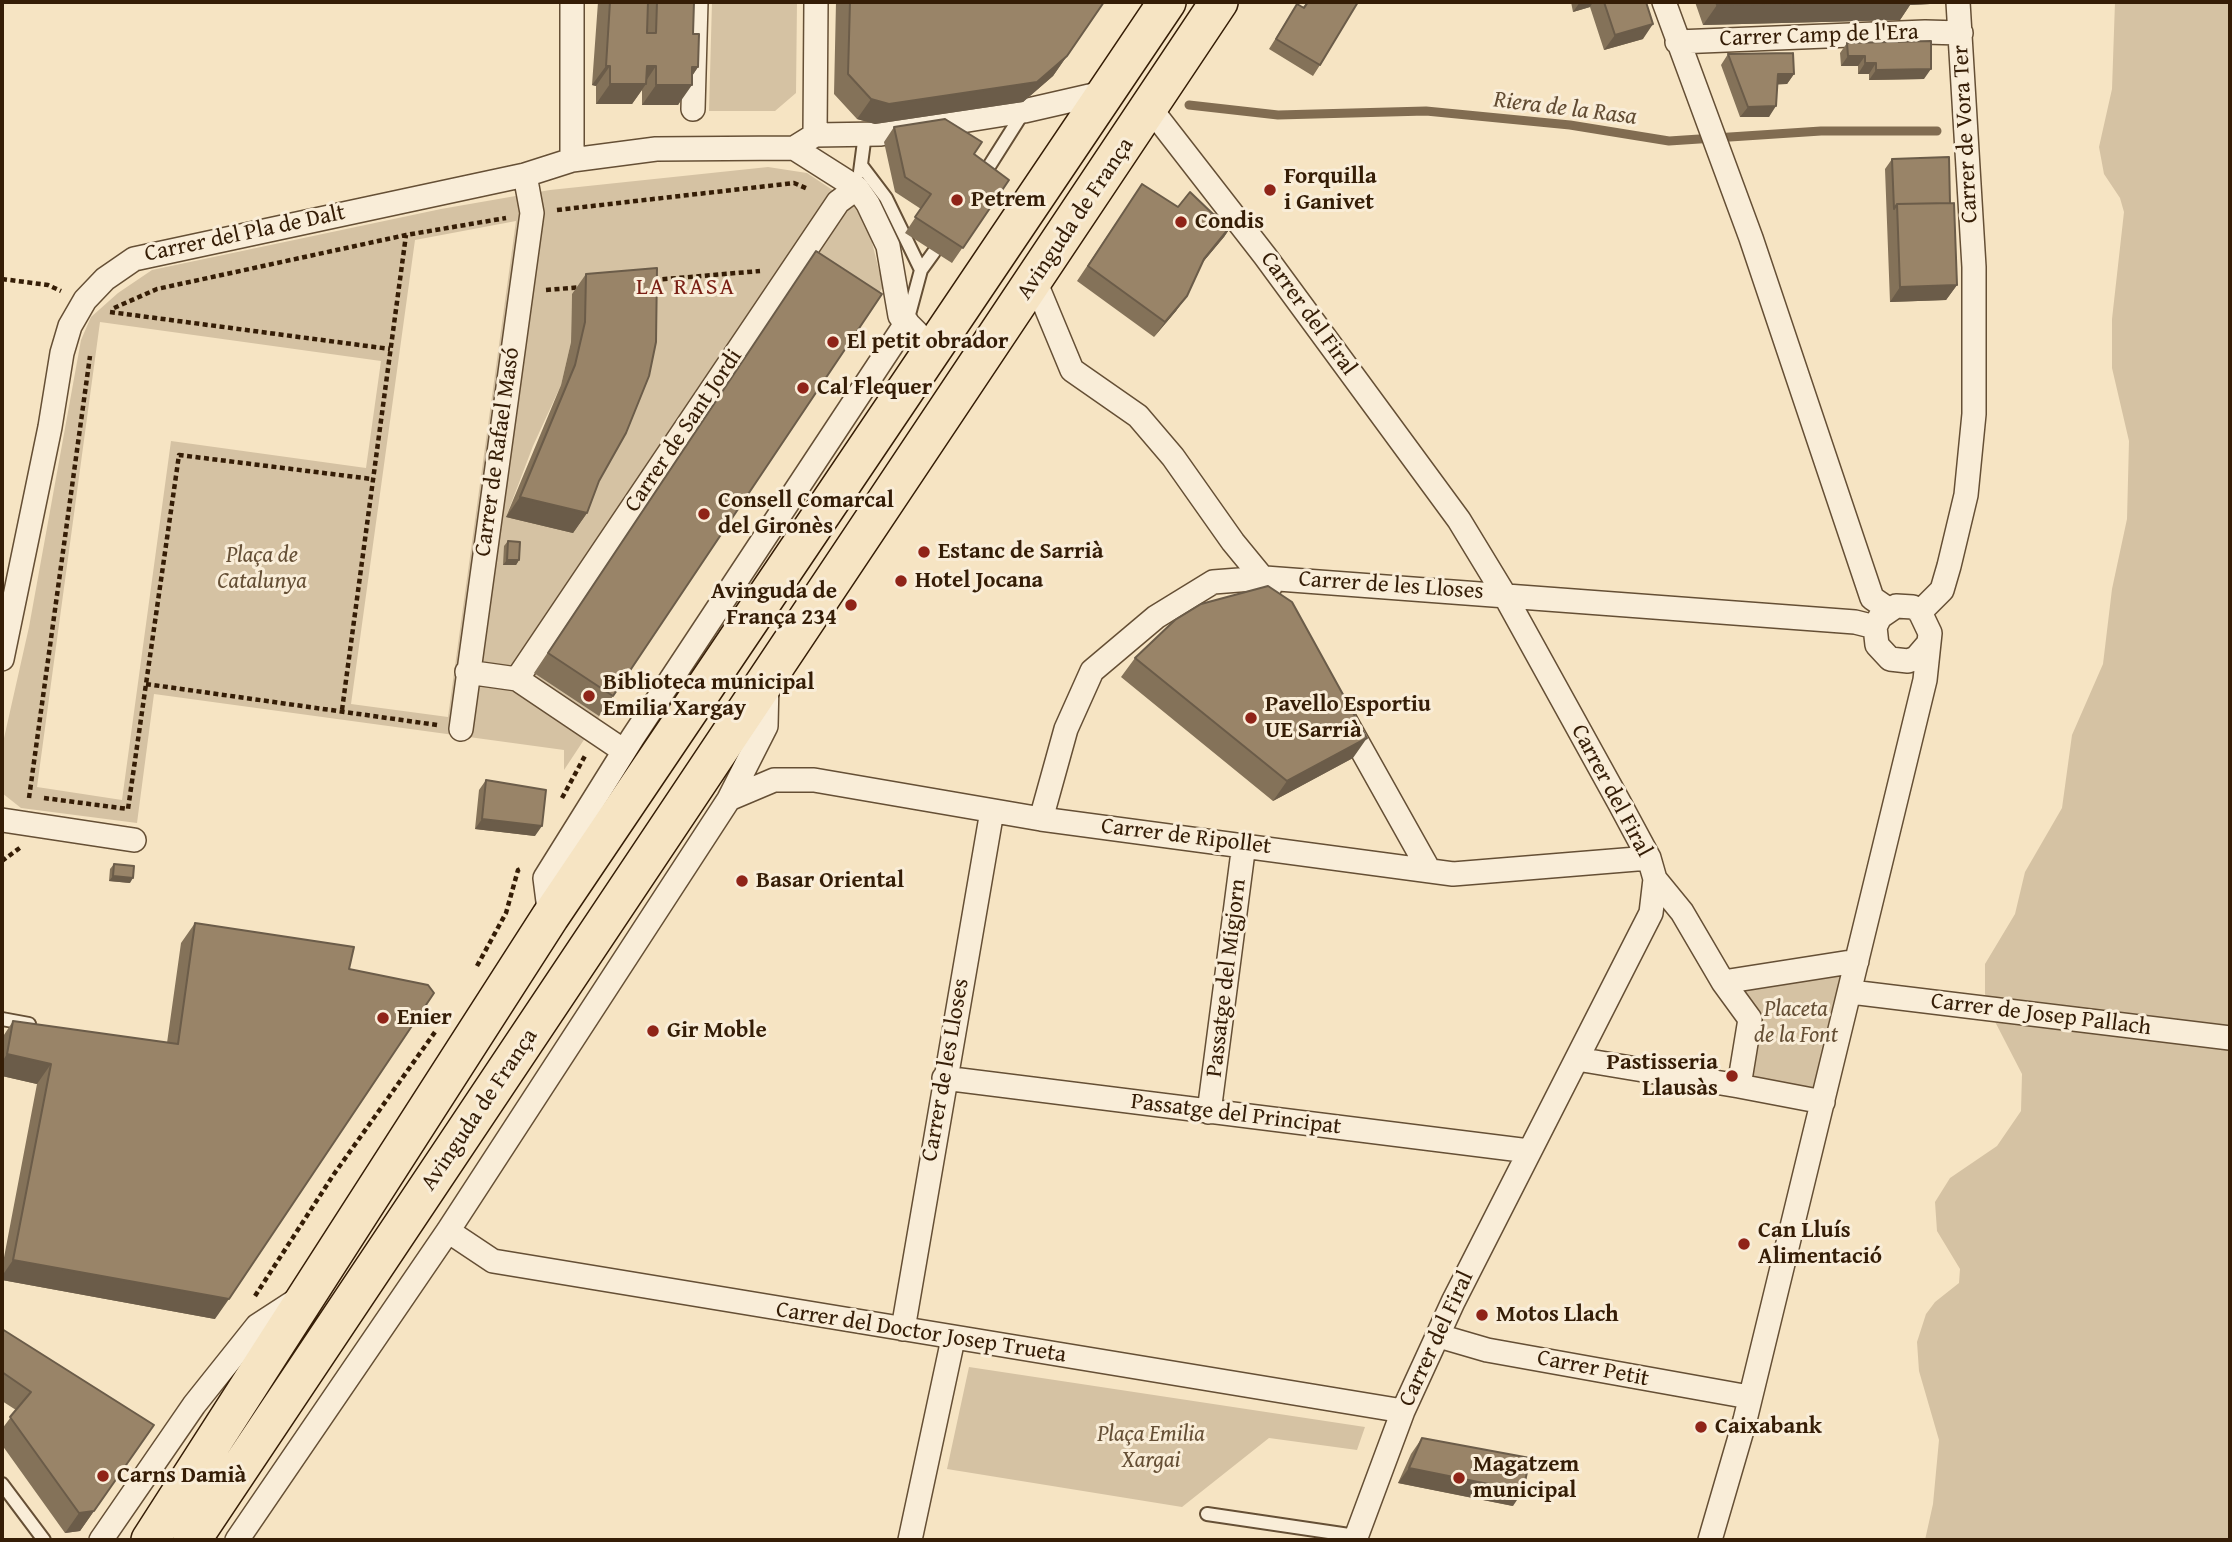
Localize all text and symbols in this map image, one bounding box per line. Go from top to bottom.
street label: Carrer Camp de l'Era [1719,19,1919,53]
street label: Carrer de Vora Ter [1948,44,1984,224]
water label: Riera de la Rasa [1492,86,1638,132]
street label: Avinguda de França [1012,133,1140,305]
place label: Forquilla i Ganivet [1284,163,1377,217]
marker: Forquilla i Ganivet [1262,182,1278,198]
place label: Petrem [971,186,1046,214]
marker: Petrem [949,192,965,208]
street label: Carrer del Pla de Dalt [142,199,348,269]
place label: Condis [1195,208,1264,236]
marker: Condis [1173,214,1189,230]
street label: Carrer del Firal [1254,247,1362,381]
district label: LA RASA [637,274,735,302]
place label: El petit obrador [847,328,1008,356]
marker: El petit obrador [825,334,841,350]
street label: Carrer de Sant Jordi [619,344,749,518]
street label: Carrer de Rafael Masó [470,346,526,558]
place label: Cal Flequer [817,374,932,402]
marker: Cal Flequer [795,380,811,396]
place label: Consell Comarcal del Gironès [718,487,894,541]
marker: Consell Comarcal del Gironès [696,506,712,522]
place label: Estanc de Sarrià [938,538,1103,566]
park label: Plaça de Catalunya [217,542,307,596]
marker: Estanc de Sarrià [916,544,932,560]
street label: Carrer de les Lloses [1298,566,1484,606]
place label: Hotel Jocana [915,567,1043,595]
marker: Hotel Jocana [893,573,909,589]
place label: Avinguda de França 234 [711,578,837,632]
marker: Avinguda de França 234 [843,597,859,613]
place label: Biblioteca municipal Emilia Xargay [603,669,814,723]
marker: Biblioteca municipal Emilia Xargay [581,688,597,704]
place label: Pavello Esportiu UE Sarrià [1265,691,1431,745]
marker: Pavello Esportiu UE Sarrià [1243,710,1259,726]
street label: Carrer del Firal [1565,720,1657,862]
street label: Carrer de Ripollet [1099,813,1273,861]
place label: Basar Oriental [756,867,904,895]
marker: Basar Oriental [734,873,750,889]
street label: Passatge del Migjorn [1201,877,1253,1079]
street label: Carrer de les Lloses [916,976,976,1164]
street label: Carrer de Josep Pallach [1929,988,2153,1042]
park label: Placeta de la Font [1754,996,1838,1050]
place label: Enier [397,1004,452,1032]
marker: Enier [375,1010,391,1026]
place label: Gir Moble [667,1017,767,1045]
marker: Gir Moble [645,1023,661,1039]
street label: Avinguda de França [416,1024,544,1196]
place label: Pastisseria Llausàs [1607,1049,1718,1103]
marker: Pastisseria Llausàs [1724,1068,1740,1084]
street label: Passatge del Principat [1129,1088,1343,1142]
place label: Can Lluís Alimentació [1758,1217,1882,1271]
marker: Can Lluís Alimentació [1736,1236,1752,1252]
street label: Carrer del Firal [1394,1267,1480,1411]
street label: Carrer del Doctor Josep Trueta [774,1296,1068,1370]
place label: Motos Llach [1496,1301,1619,1329]
marker: Motos Llach [1474,1307,1490,1323]
street label: Carrer Petit [1535,1345,1651,1393]
place label: Caixabank [1715,1413,1822,1441]
marker: Caixabank [1693,1419,1709,1435]
park label: Plaça Emilia Xargai [1097,1421,1205,1475]
place label: Magatzem municipal [1473,1451,1579,1505]
place label: Carns Damià [117,1462,246,1490]
marker: Carns Damià [95,1468,111,1484]
marker: Magatzem municipal [1451,1470,1467,1486]

